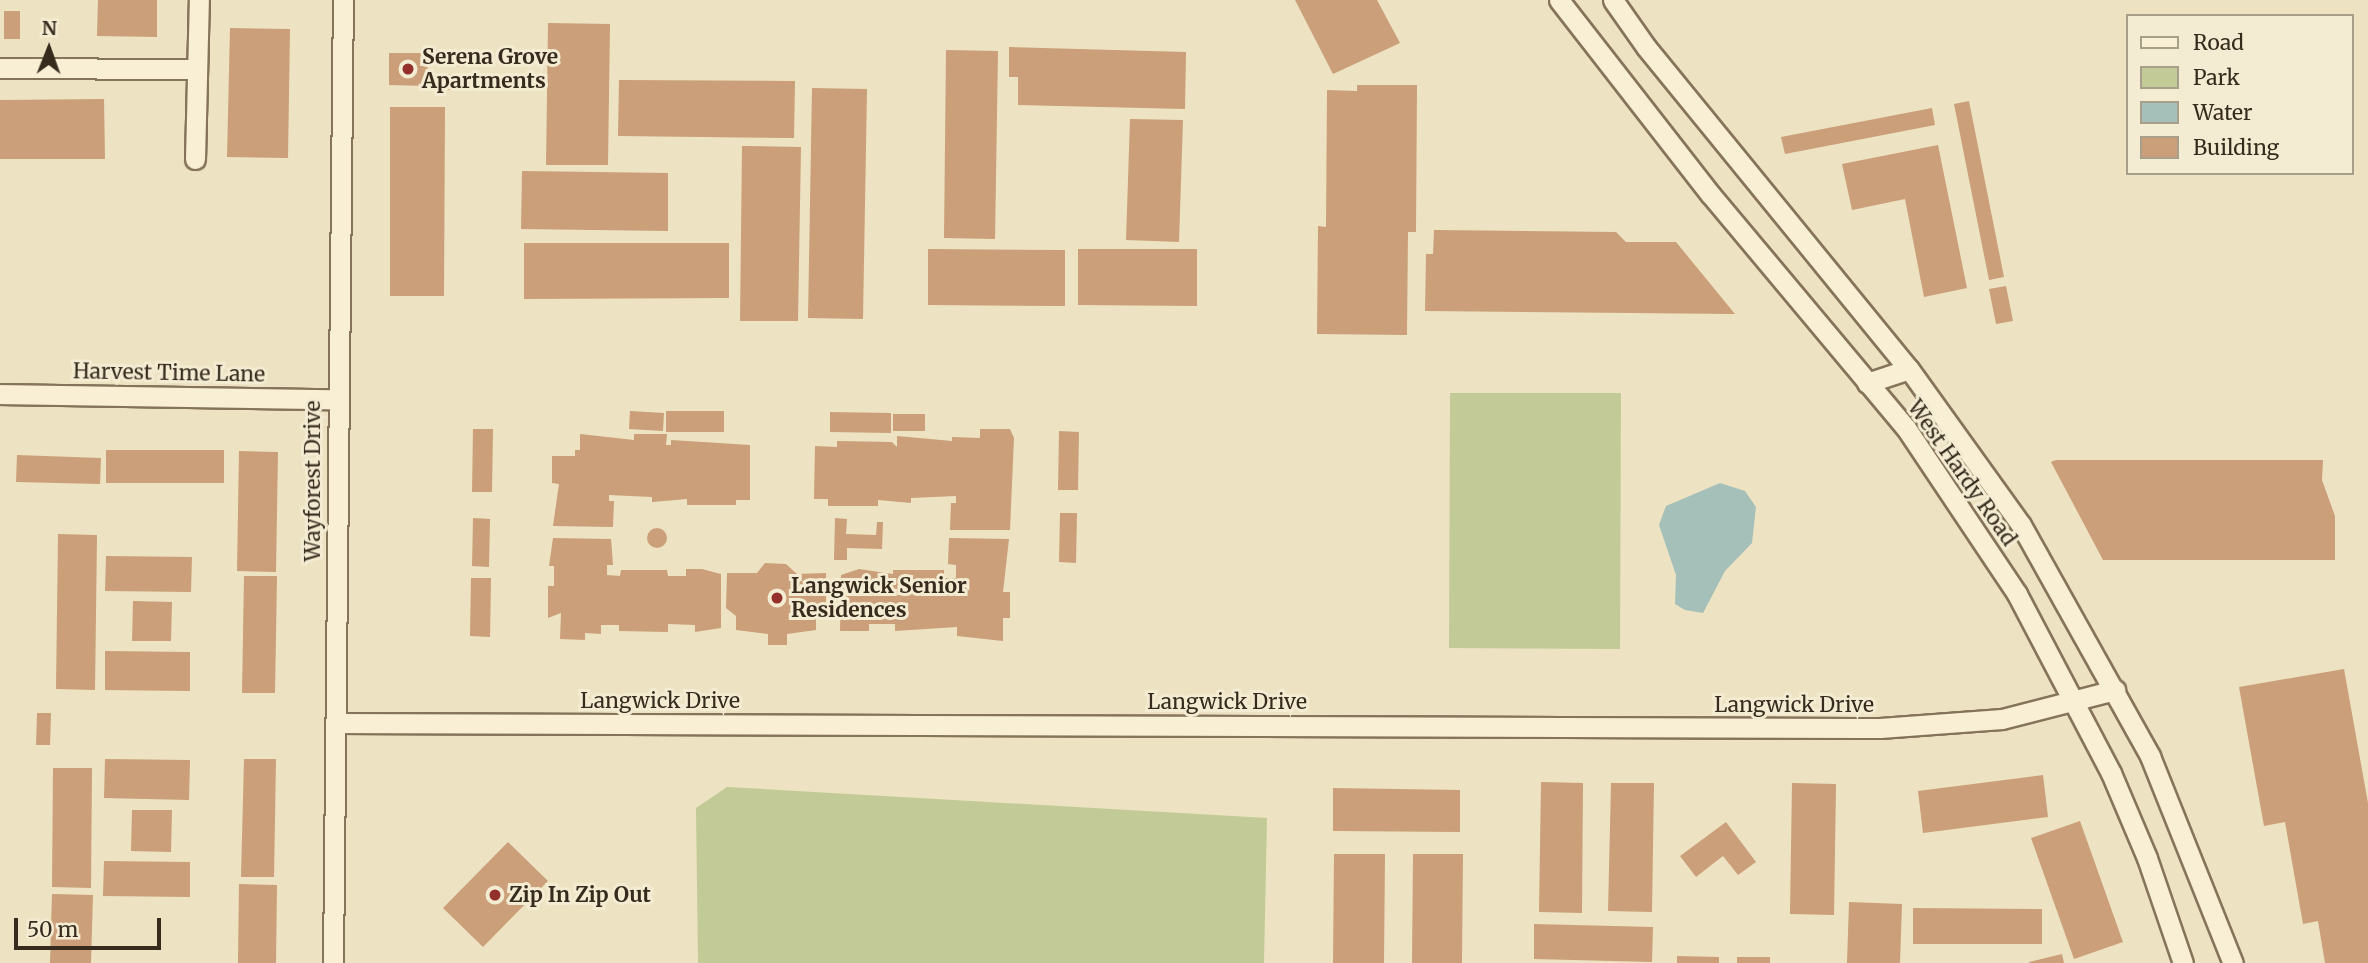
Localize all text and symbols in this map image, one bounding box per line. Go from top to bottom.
north arrow [14,14,84,84]
legend [2126,14,2354,175]
text: N [42,16,57,40]
text: Road [2193,29,2244,56]
place label: Serena Grove Apartments [422,44,558,94]
marker: Serena Grove Apartments [400,61,416,77]
text: Park [2193,64,2240,91]
text: Water [2193,99,2252,126]
text: Building [2193,134,2279,161]
street label: Harvest Time Lane [73,359,265,387]
street label: West Hardy Road [1902,395,2022,551]
street label: Wayforest Drive [300,400,326,562]
place label: Langwick Senior Residences [791,573,967,623]
marker: Langwick Senior Residences [769,590,785,606]
street label: Langwick Drive [580,688,740,714]
street label: Langwick Drive [1147,689,1307,715]
street label: Langwick Drive [1714,692,1874,718]
place label: Zip In Zip Out [509,882,651,908]
marker: Zip In Zip Out [487,887,503,903]
scale bar [18,904,164,948]
text: 50 m [27,916,78,943]

